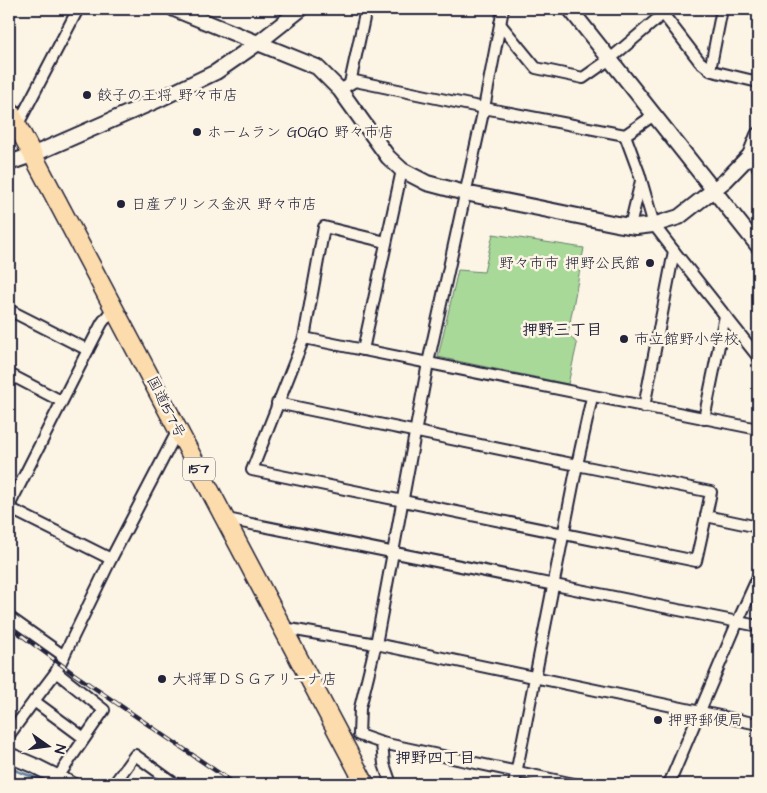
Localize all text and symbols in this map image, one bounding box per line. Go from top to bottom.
place label: 餃子の王将 野々市店 [97,85,238,106]
marker: 餃子の王将 野々市店 [81,89,93,101]
place label: ホームラン GOGO 野々市店 [207,122,394,143]
marker: ホームラン GOGO 野々市店 [191,126,203,138]
place label: 日産プリンス金沢 野々市店 [131,194,317,215]
marker: 日産プリンス金沢 野々市店 [115,198,127,210]
place label: 野々市市 押野公民館 [499,253,640,274]
marker: 野々市市 押野公民館 [644,257,656,269]
district label: 押野三丁目 [522,319,602,341]
place label: 市立館野小学校 [634,329,739,350]
marker: 市立館野小学校 [618,333,630,345]
street label: 国道157号 [141,372,191,442]
road number: 157 [183,458,215,480]
place label: 大将軍ＤＳＧアリーナ店 [172,669,337,690]
marker: 大将軍ＤＳＧアリーナ店 [156,673,168,685]
place label: 押野郵便局 [668,710,743,731]
marker: 押野郵便局 [652,714,664,726]
north arrow [22,720,72,770]
text: N [49,742,70,756]
district label: 押野四丁目 [395,747,475,769]

